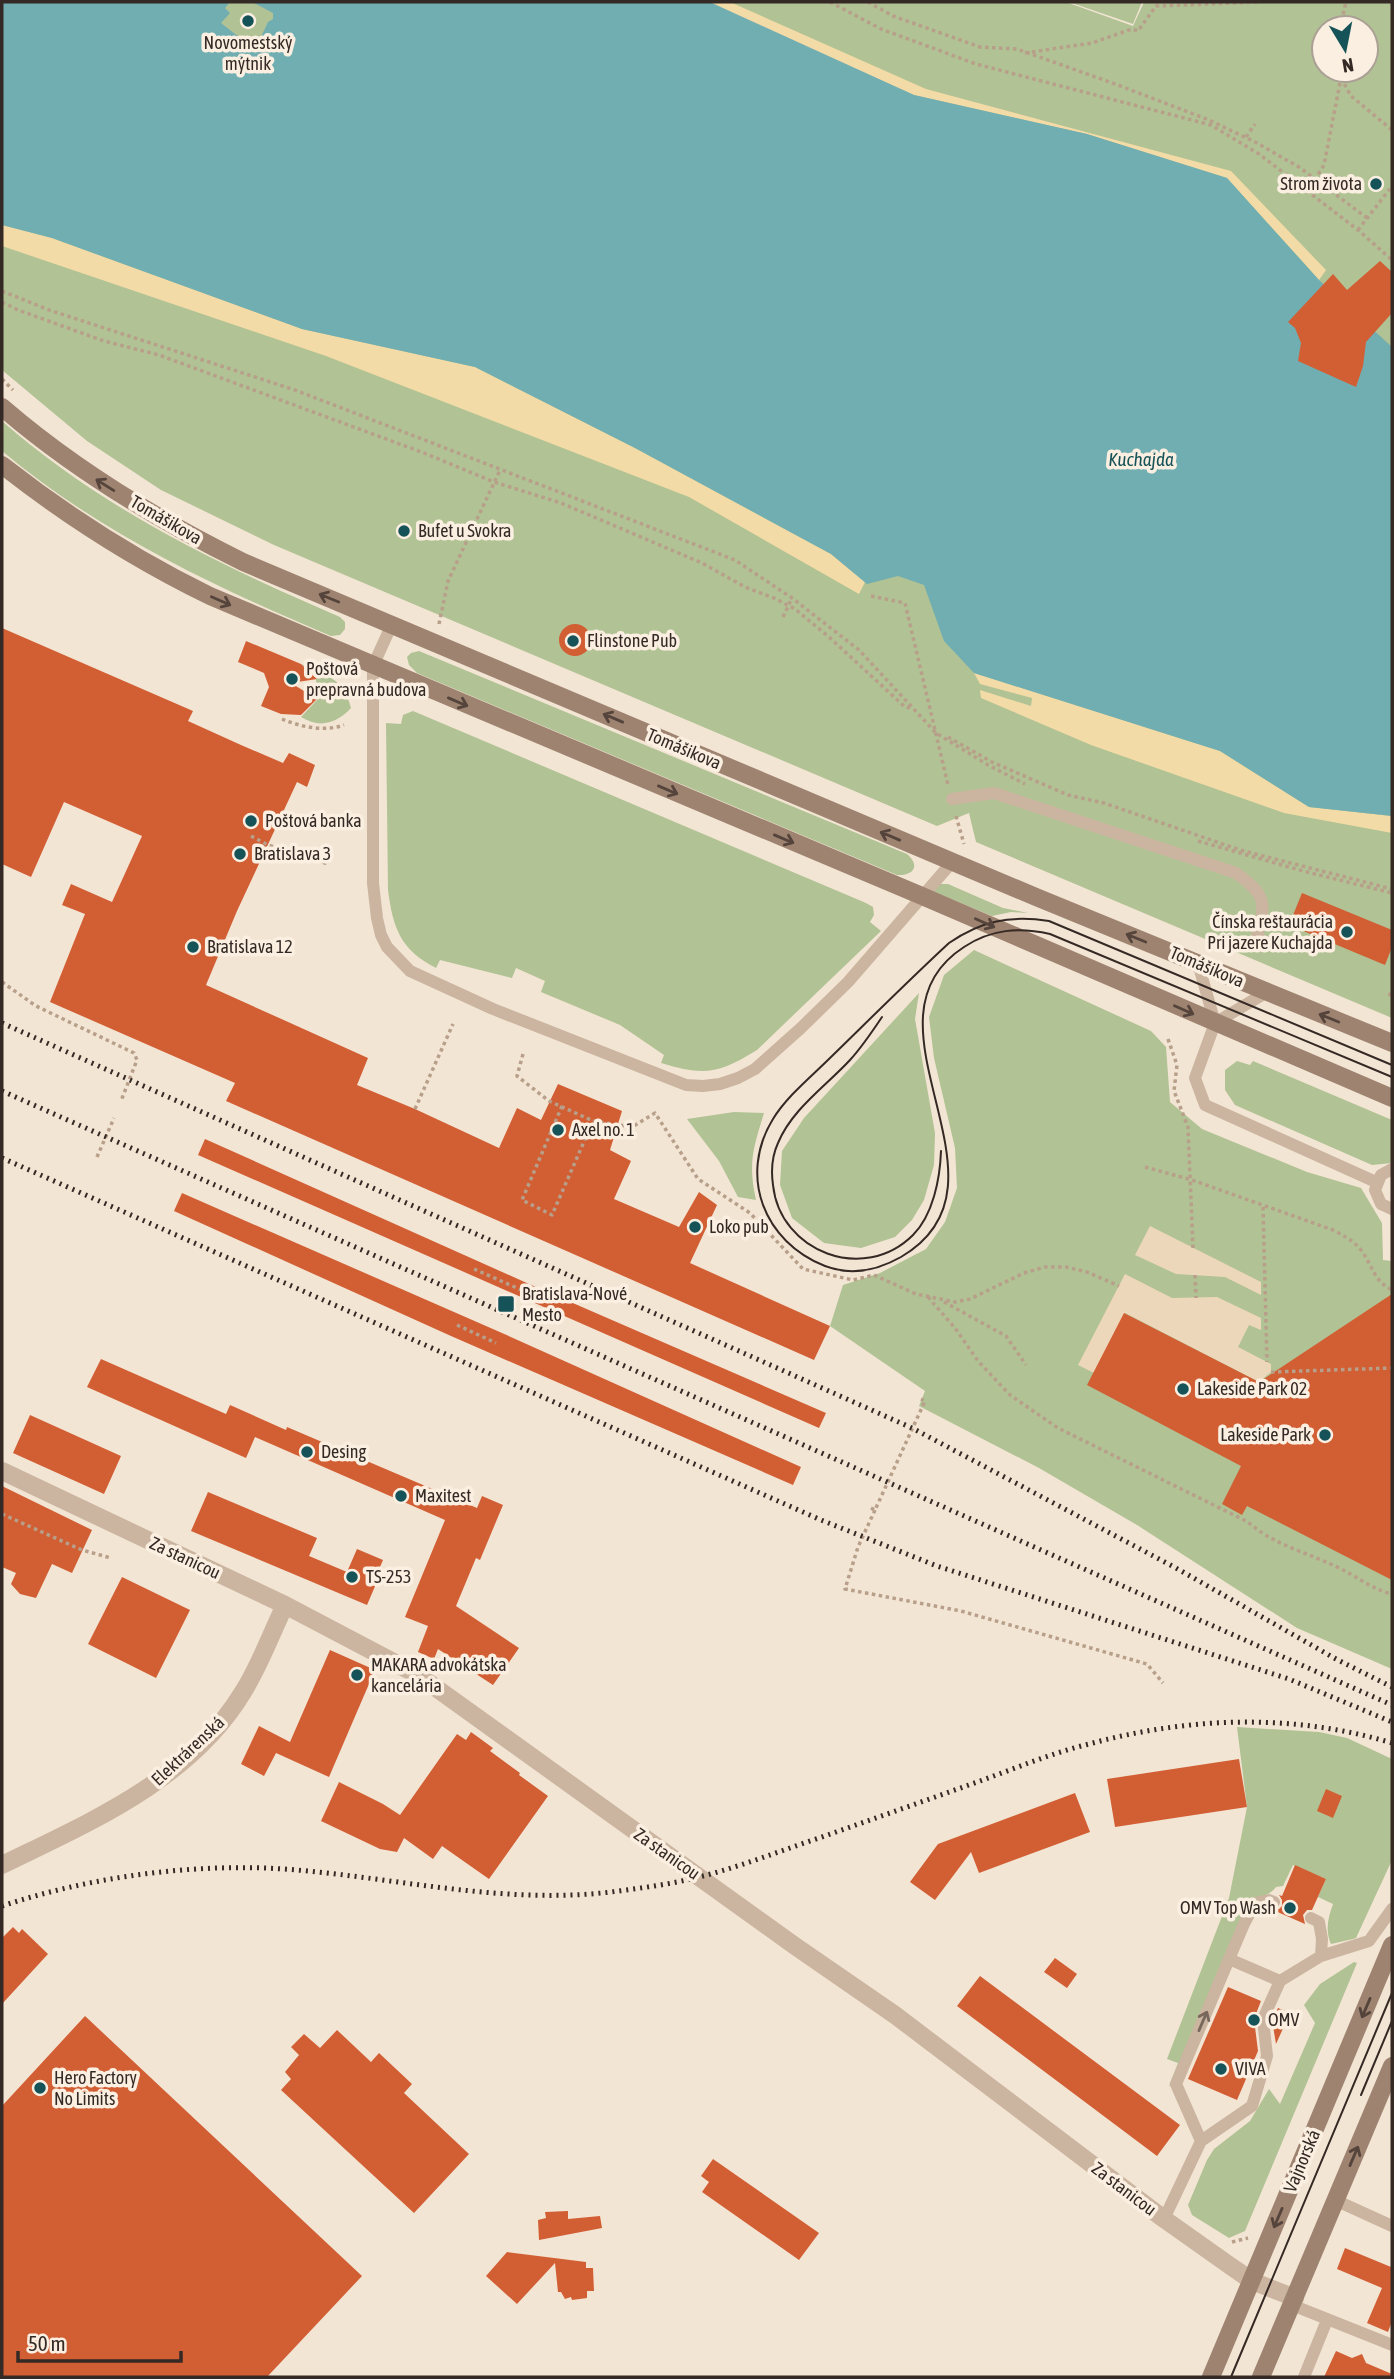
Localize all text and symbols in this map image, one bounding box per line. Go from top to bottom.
marker: Novomestský mýtnik [240,13,256,29]
north arrow [1310,14,1380,84]
place label: Novomestský mýtnik [204,32,292,74]
text: N [1341,54,1355,78]
place label: Strom života [1280,173,1362,194]
marker: Strom života [1368,176,1384,192]
water label: Kuchajda [1108,448,1174,470]
one-way arrow [95,477,115,491]
street label: Tomášikova [127,491,206,548]
place label: Bufet u Svokra [418,520,512,541]
marker: Bufet u Svokra [396,523,412,539]
one-way arrow [319,591,341,604]
one-way arrow [210,595,231,608]
place label: Flinstone Pub [587,630,677,651]
marker: Flinstone Pub [565,633,581,649]
place label: Poštová prepravná budova [306,658,427,700]
marker: Poštová prepravná budova [284,671,300,687]
one-way arrow [447,696,469,709]
one-way arrow [602,711,624,724]
street label: Tomášikova [644,724,724,774]
one-way arrow [657,784,678,797]
place label: Poštová banka [265,810,362,831]
marker: Poštová banka [243,813,259,829]
one-way arrow [880,828,901,841]
one-way arrow [773,833,795,846]
place label: Bratislava 3 [254,843,331,864]
marker: Bratislava 3 [232,846,248,862]
place label: Čínska reštaurácia Pri jazere Kuchajda [1207,911,1333,953]
one-way arrow [974,918,995,931]
marker: Čínska reštaurácia Pri jazere Kuchajda [1339,924,1355,940]
one-way arrow [1126,930,1147,943]
place label: Bratislava 12 [207,936,293,957]
marker: Bratislava 12 [185,939,201,955]
street label: Tomášikova [1167,942,1247,992]
one-way arrow [1173,1004,1195,1017]
one-way arrow [1319,1010,1341,1023]
place label: Axel no. 1 [572,1119,635,1140]
marker: Axel no. 1 [550,1122,566,1138]
place label: Loko pub [709,1216,769,1237]
marker: Loko pub [687,1219,703,1235]
place label: Bratislava-Nové Mesto [522,1283,627,1325]
marker: Bratislava-Nové Mesto [496,1294,516,1314]
place label: Lakeside Park 02 [1197,1378,1307,1399]
marker: Lakeside Park 02 [1175,1381,1191,1397]
place label: Lakeside Park [1220,1424,1311,1445]
marker: Lakeside Park [1317,1427,1333,1443]
place label: Desing [321,1441,366,1462]
marker: Desing [299,1444,315,1460]
place label: Maxitest [415,1485,472,1506]
marker: Maxitest [393,1488,409,1504]
street label: Za stanicou [147,1532,224,1583]
place label: TS-253 [366,1566,411,1587]
marker: TS-253 [344,1569,360,1585]
place label: MAKARA advokátska kancelária [371,1654,507,1696]
marker: MAKARA advokátska kancelária [349,1667,365,1683]
street label: Elektrárenská [147,1712,228,1790]
street label: Za stanicou [630,1823,704,1884]
place label: OMV Top Wash [1180,1897,1276,1918]
marker: OMV Top Wash [1282,1900,1298,1916]
one-way arrow [1359,1997,1372,2019]
place label: OMV [1268,2009,1300,2030]
one-way arrow [1197,2011,1210,2033]
marker: OMV [1246,2012,1262,2028]
place label: VIVA [1235,2058,1266,2079]
marker: VIVA [1213,2061,1229,2077]
place label: Hero Factory No Limits [54,2067,137,2109]
marker: Hero Factory No Limits [32,2080,48,2096]
street label: Vajnorská [1279,2126,1324,2195]
one-way arrow [1348,2146,1361,2167]
street label: Za stanicou [1088,2157,1161,2220]
one-way arrow [1271,2207,1284,2228]
scale bar [18,2320,180,2364]
text: 50 m [28,2331,66,2355]

